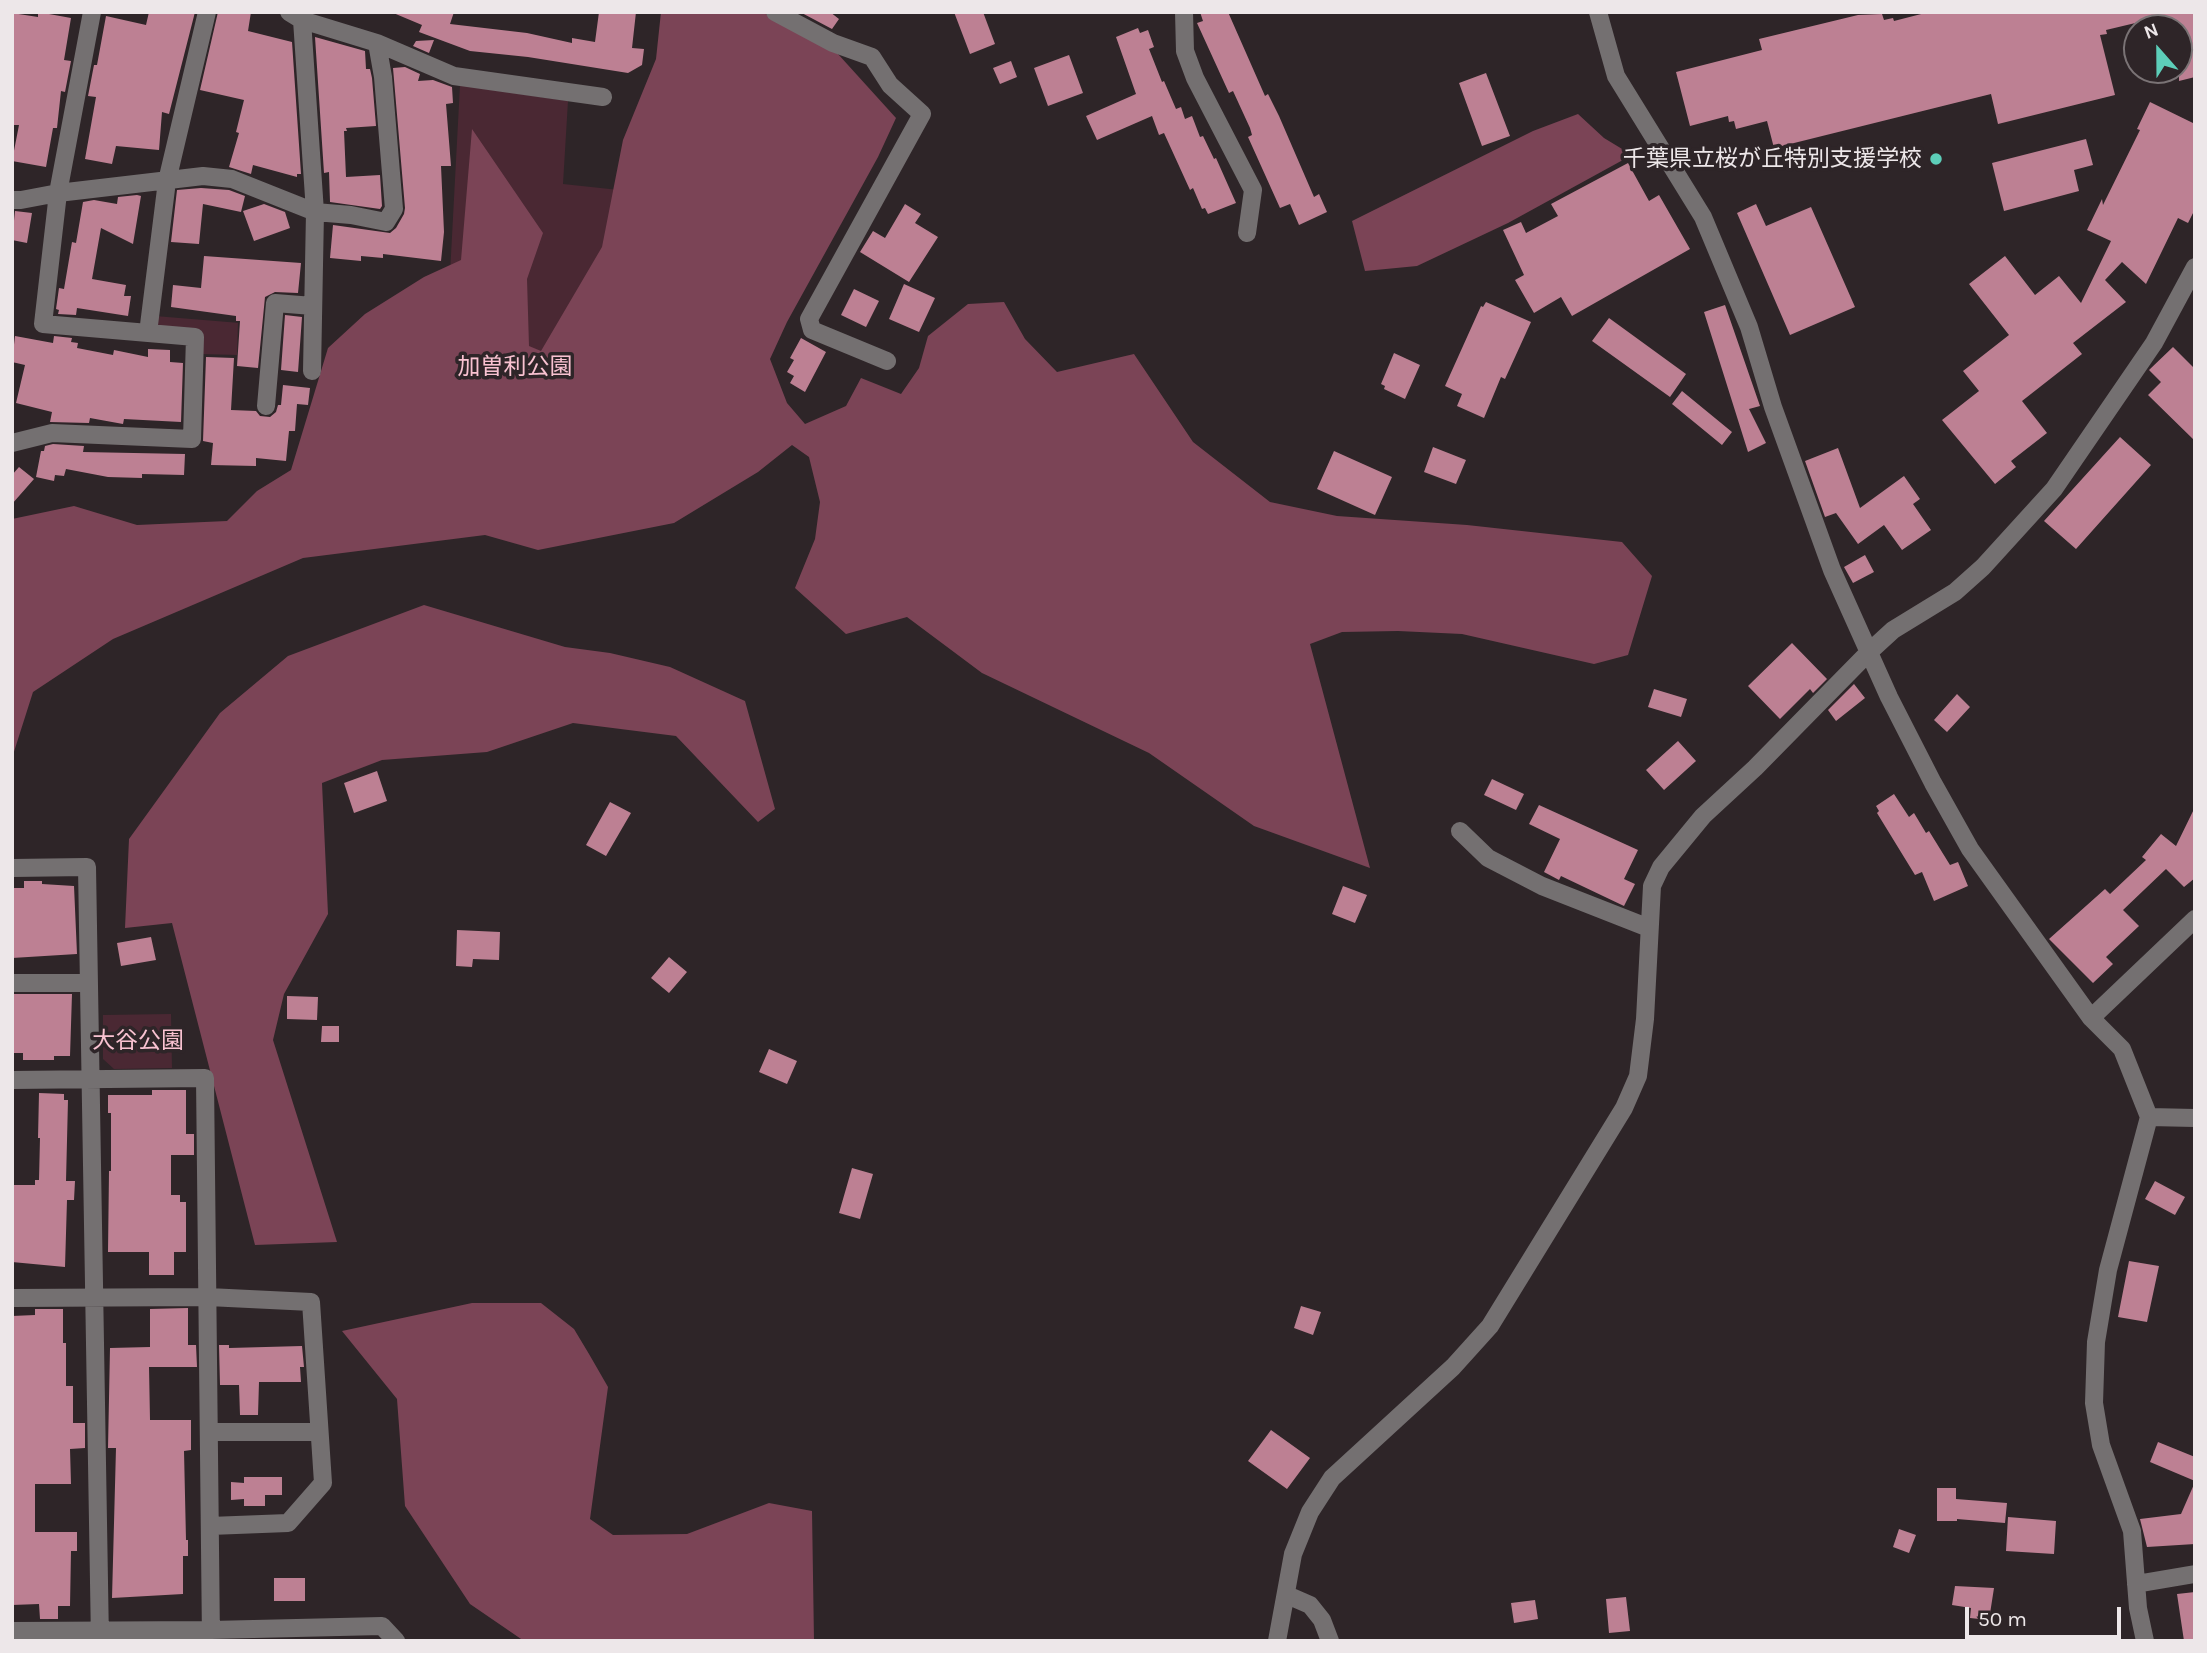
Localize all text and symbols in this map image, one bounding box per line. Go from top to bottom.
north arrow [2123,14,2193,84]
text: N [2141,19,2161,44]
place label: 千葉県立桜が丘特別支援学校 [1623,145,1922,173]
marker: 千葉県立桜が丘特別支援学校 [1928,151,1944,167]
park label: 加曽利公園 [458,353,572,381]
park label: 大谷公園 [92,1027,184,1055]
scale bar [1969,1594,2125,1638]
text: 50 m [1978,1607,2027,1631]

